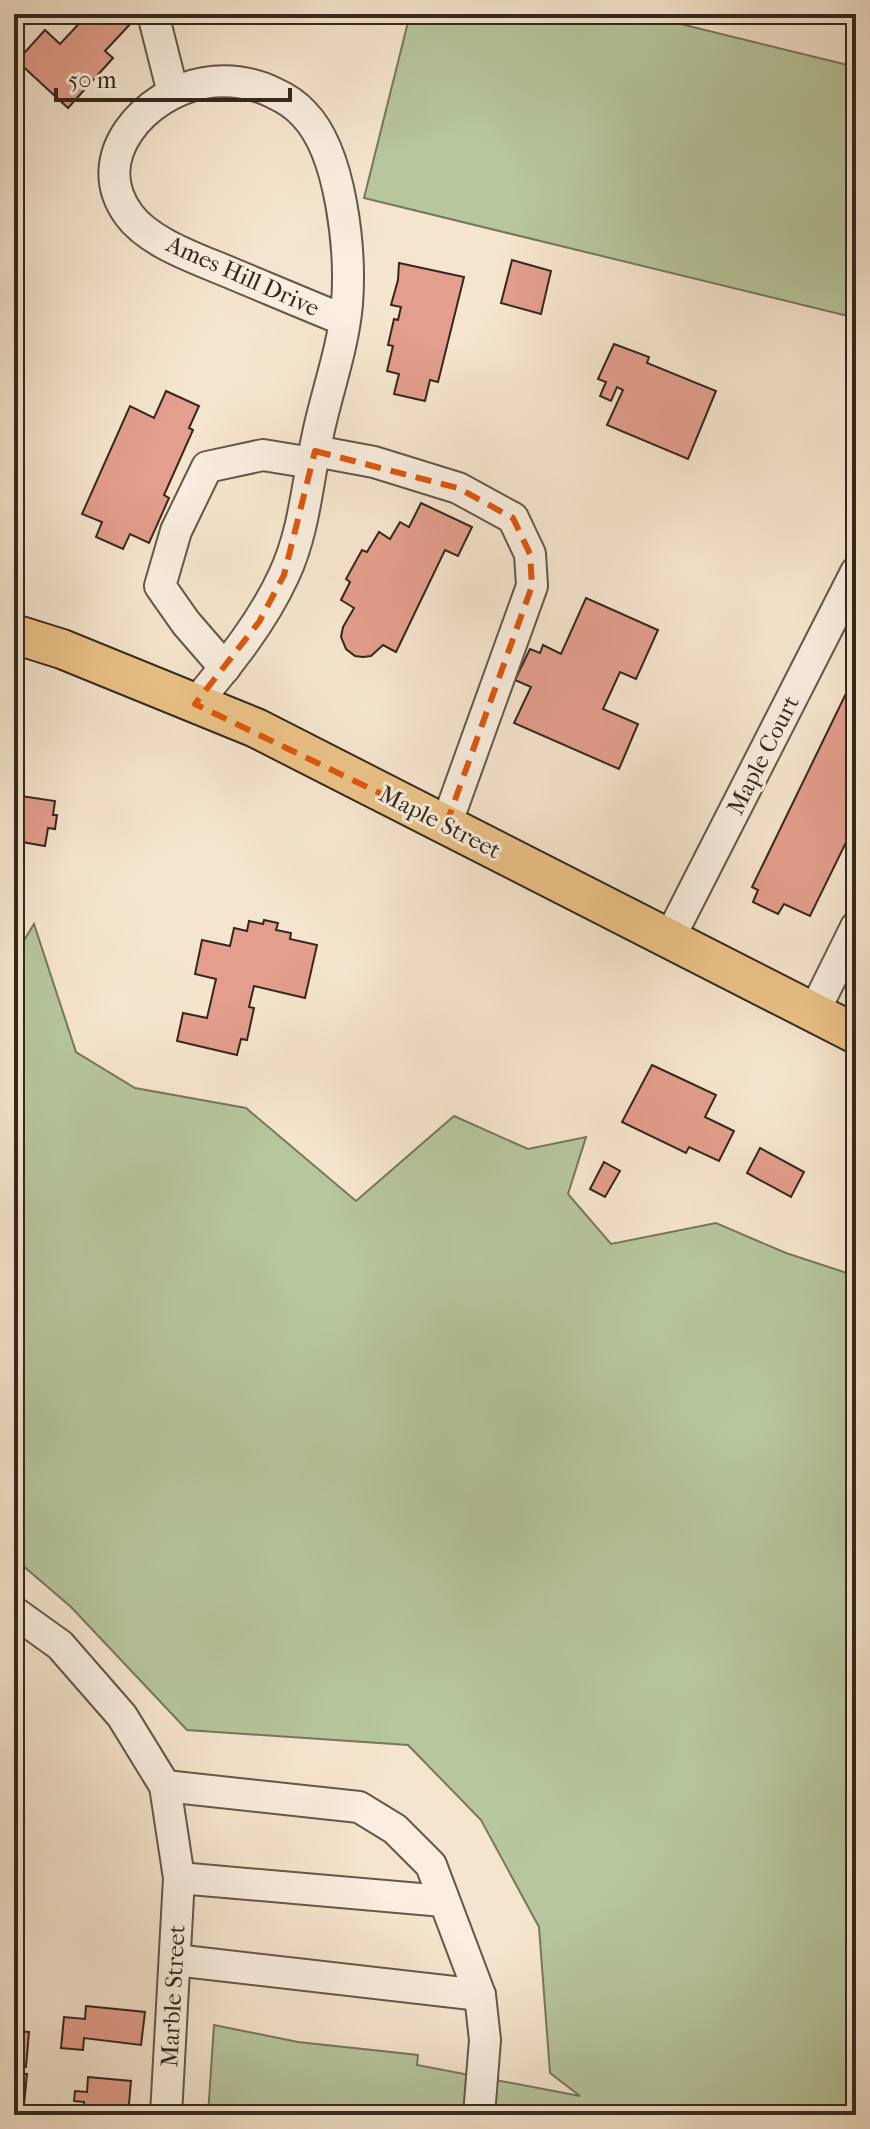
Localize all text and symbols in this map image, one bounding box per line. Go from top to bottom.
scale bar [56,52,290,102]
text: 50 m [68,66,117,94]
street label: Ames Hill Drive [161,229,324,322]
street label: Maple Court [721,690,805,819]
street label: Maple Street [375,779,506,865]
street label: Marble Street [155,1924,191,2068]

